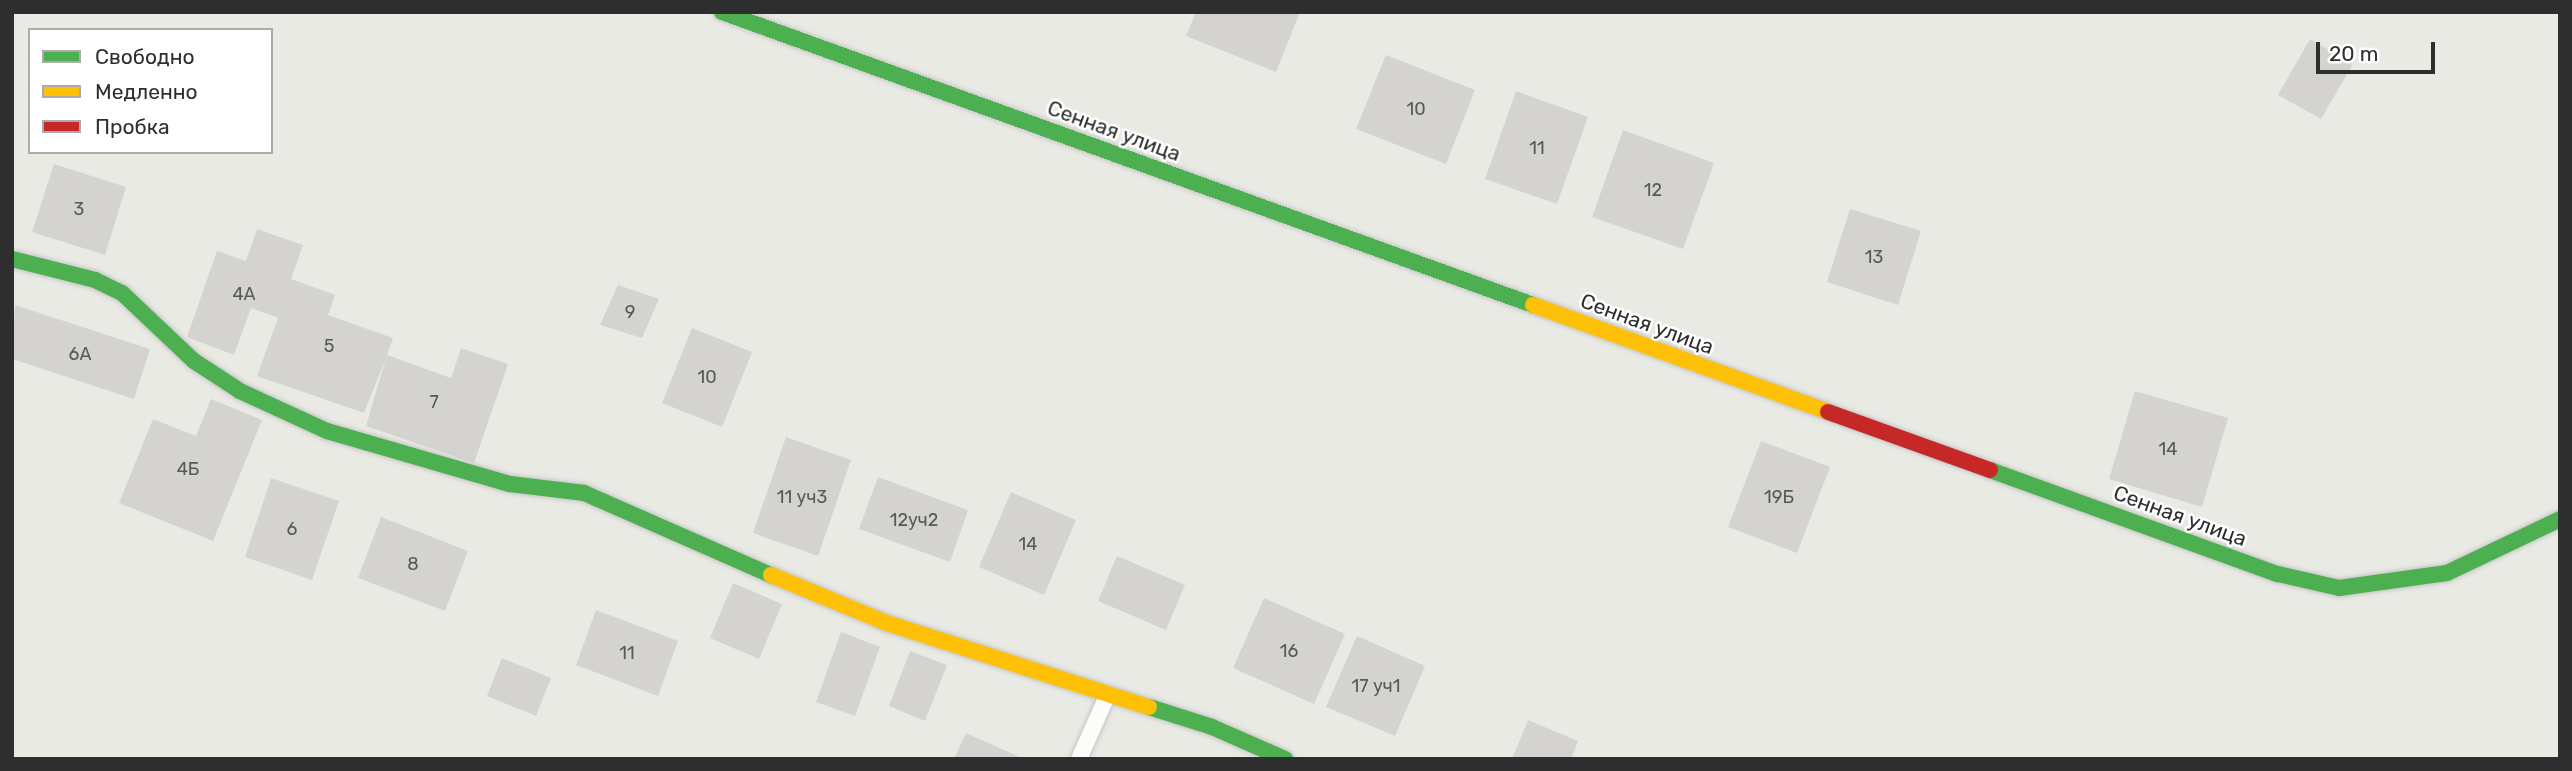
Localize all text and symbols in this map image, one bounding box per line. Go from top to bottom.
legend [28,28,273,154]
scale bar [2320,28,2439,72]
text: 20 m [2329,41,2378,66]
text: Свободно [95,44,195,69]
text: Медленно [95,79,198,104]
street label: Сенная улица [1044,95,1184,167]
house number: 10 [1406,98,1426,120]
text: Пробка [95,114,170,139]
house number: 11 [1529,137,1545,159]
house number: 12 [1644,179,1662,201]
house number: 3 [74,198,84,220]
house number: 13 [1865,246,1883,268]
house number: 4А [232,283,256,305]
street label: Сенная улица [1577,288,1717,360]
house number: 9 [625,301,635,323]
house number: 5 [324,335,334,357]
house number: 6А [69,343,91,365]
house number: 10 [697,366,717,388]
house number: 7 [429,391,439,413]
house number: 14 [2159,438,2177,460]
house number: 4Б [177,458,199,480]
street label: Сенная улица [2110,480,2250,552]
house number: 11 уч3 [777,486,827,508]
house number: 19Б [1764,486,1794,508]
house number: 12уч2 [890,509,938,531]
house number: 6 [287,518,297,540]
house number: 14 [1019,533,1037,555]
house number: 8 [407,553,419,575]
house number: 16 [1280,640,1298,662]
house number: 11 [619,642,635,664]
house number: 17 уч1 [1352,675,1400,697]

